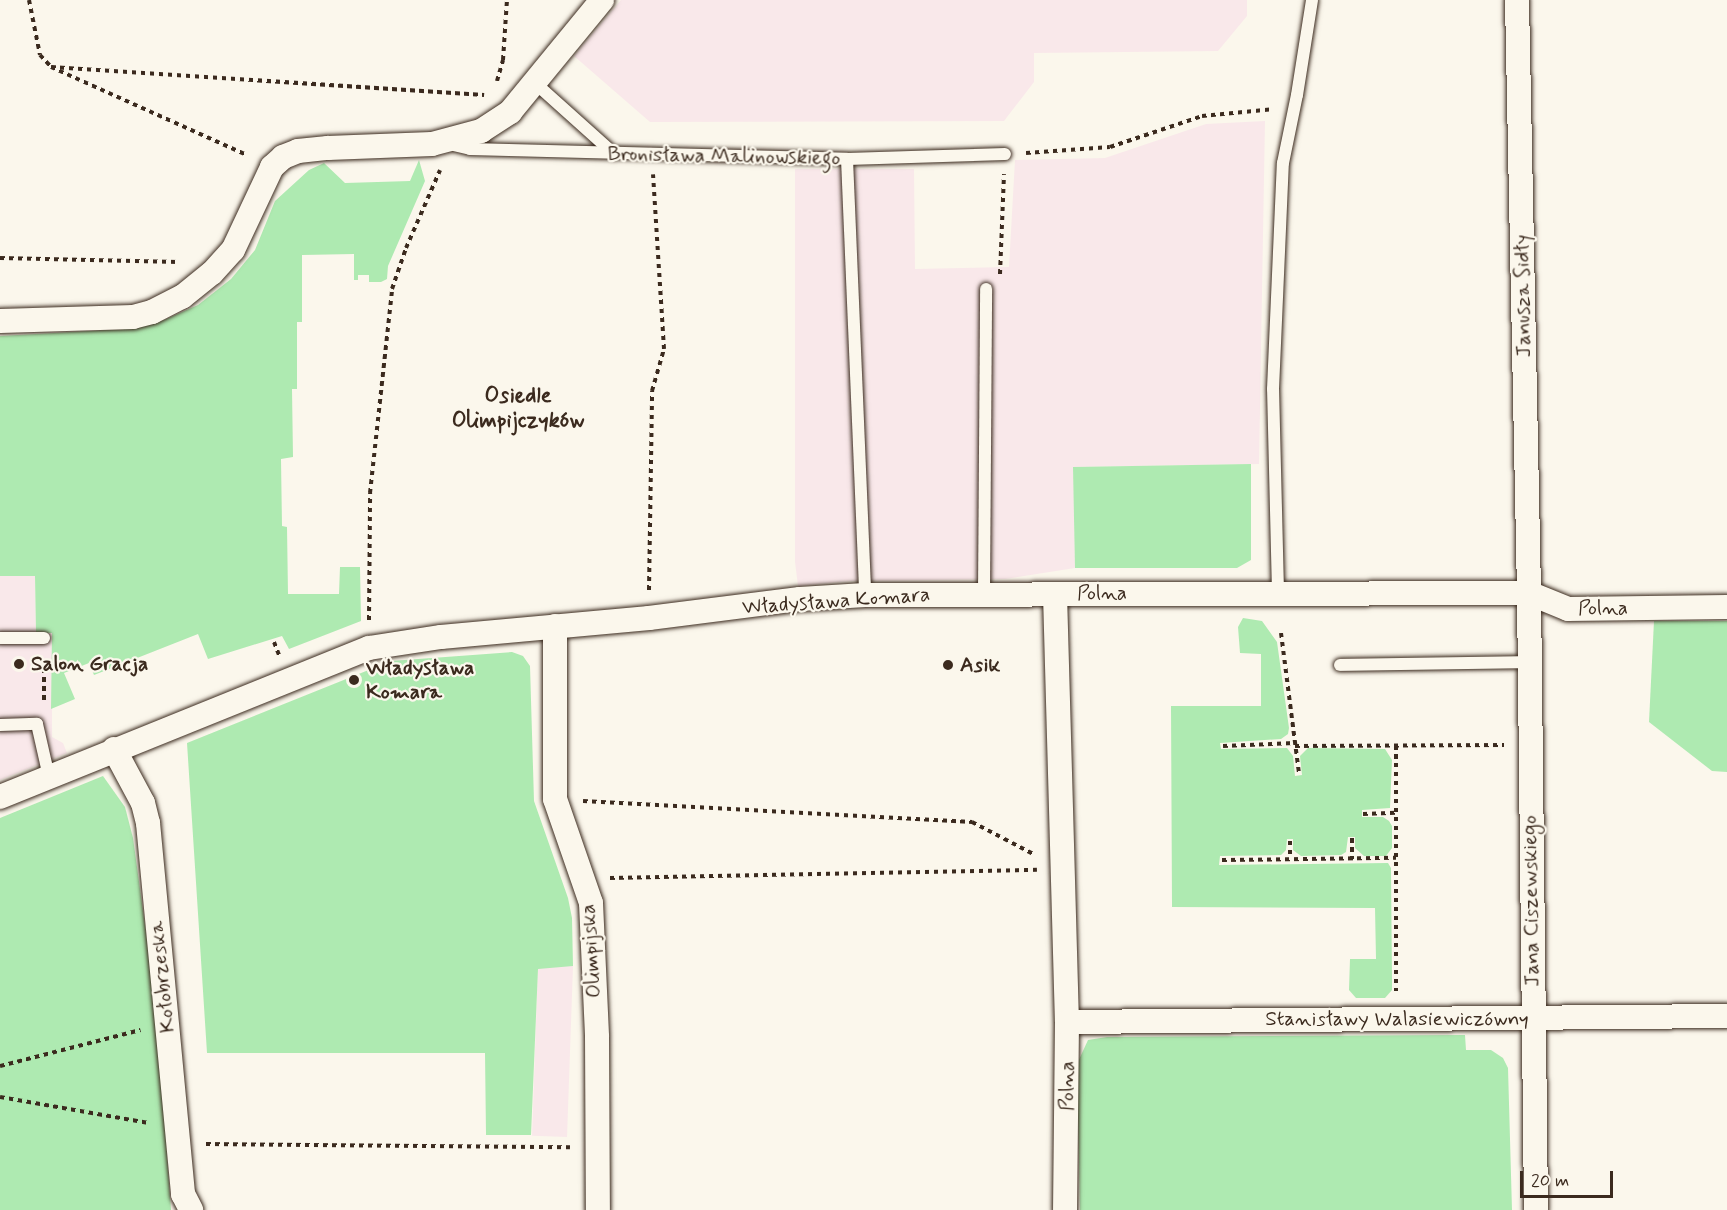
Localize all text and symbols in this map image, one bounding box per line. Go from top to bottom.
street label: Bronisława Malinowskiego [609,141,839,171]
street label: Janusza Sidły [1509,234,1537,358]
district label: Osiedle Olimpijczyków [452,383,584,434]
street label: Polna [1077,580,1127,606]
street label: Władysława Komara [740,582,932,620]
street label: Polna [1578,595,1628,621]
place label: Salon Gracja [31,651,148,677]
place label: Asik [960,652,1000,678]
place label: Władysława Komara [366,655,474,705]
marker: Salon Gracja [12,657,26,671]
marker: Asik [941,658,955,672]
marker: Władysława Komara [347,673,361,687]
street label: Jana Ciszewskiego [1517,818,1545,984]
street label: Olimpijska [575,903,607,999]
street label: Kołobrzeska [144,920,180,1034]
street label: Stanisławy Walasiewiczówny [1266,1006,1528,1032]
street label: Polna [1054,1061,1080,1111]
scale bar [1523,1159,1616,1197]
text: 20 m [1531,1169,1569,1193]

